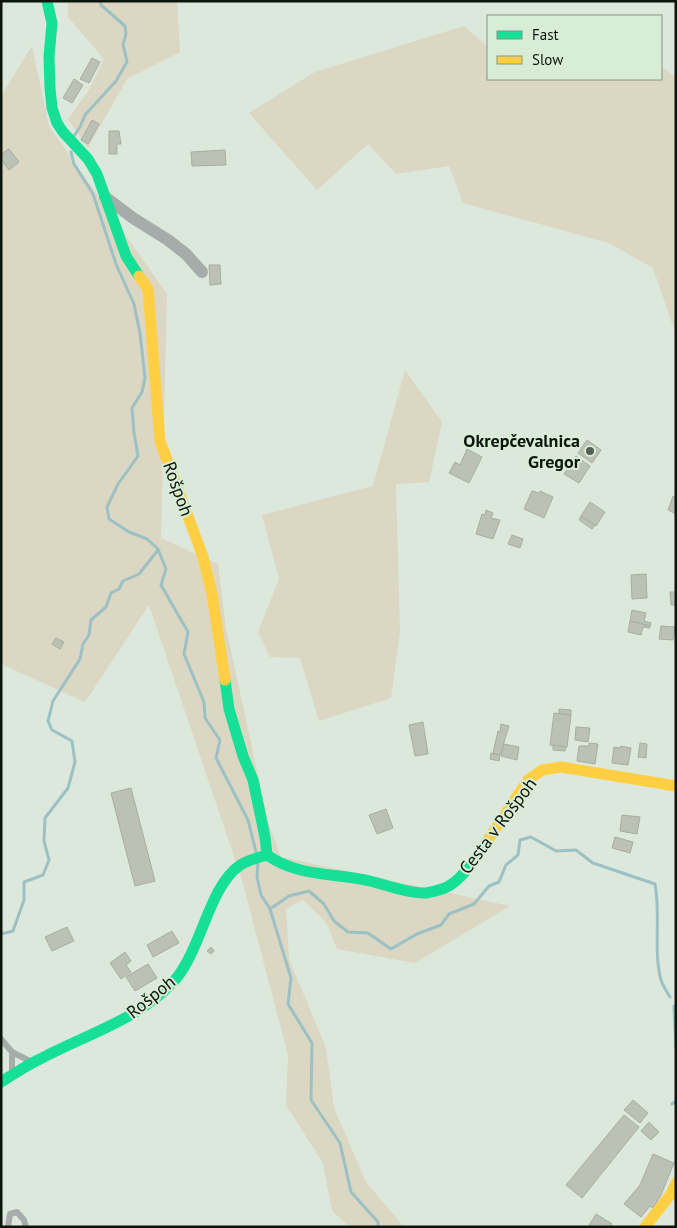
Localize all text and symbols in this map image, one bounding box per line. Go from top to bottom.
legend [487,15,662,80]
text: Fast [532,25,559,44]
text: Slow [532,50,563,69]
place label: Okrepčevalnica Gregor [463,429,581,473]
marker: Okrepčevalnica Gregor [584,445,596,457]
street label: Rošpoh [158,458,199,519]
street label: Cesta v Rošpoh [454,773,541,879]
street label: Rošpoh [122,970,180,1023]

